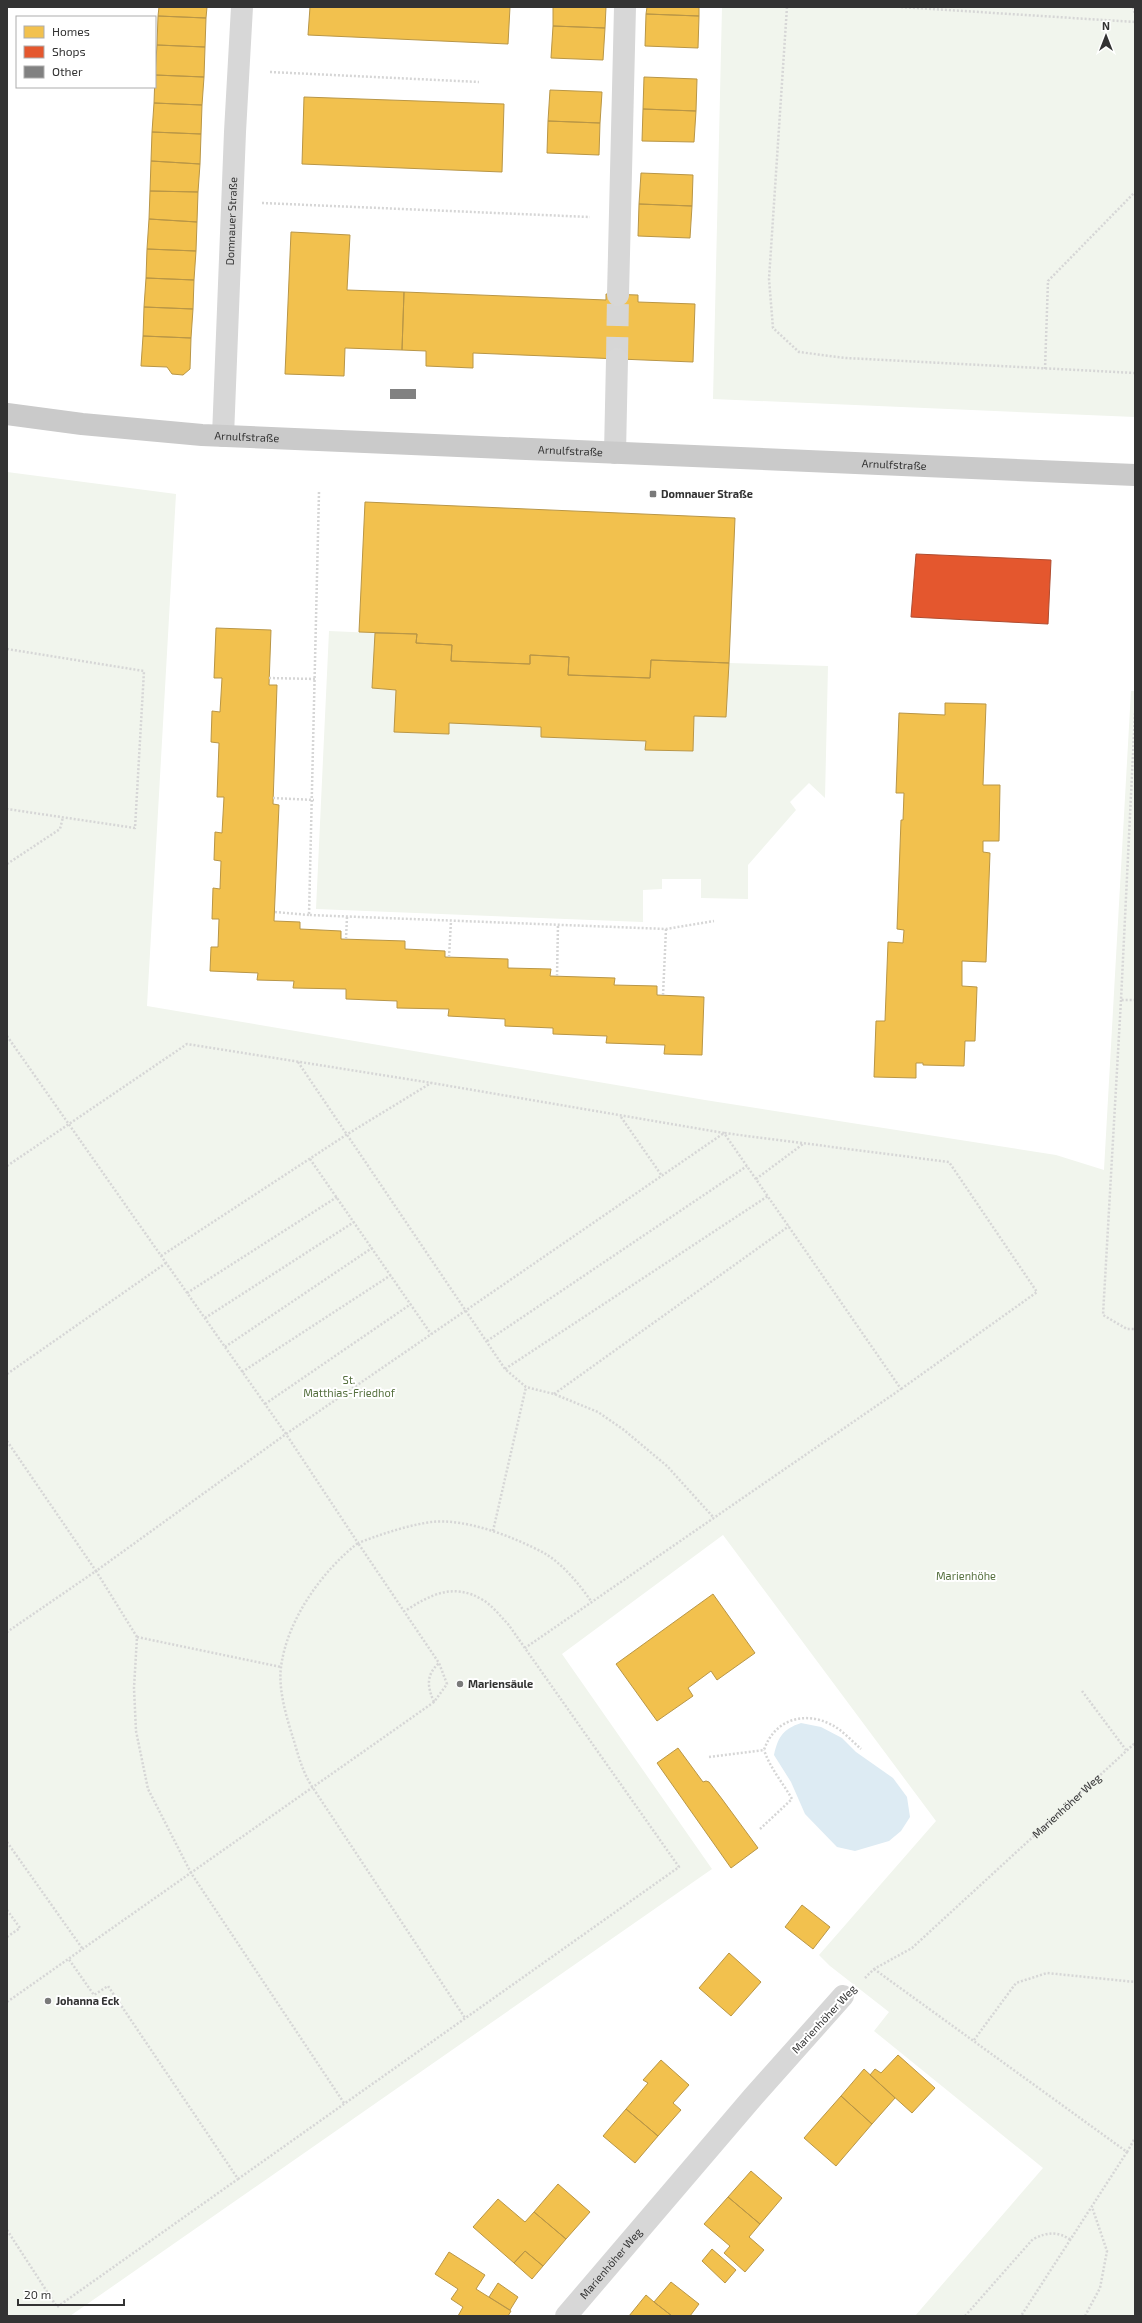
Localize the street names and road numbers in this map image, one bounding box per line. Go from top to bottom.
street label: Domnauer Straße [223,177,239,266]
street label: Arnulfstraße [214,429,280,444]
street label: Arnulfstraße [538,442,603,458]
street label: Arnulfstraße [861,456,927,472]
street label: Marienhöher Weg [1029,1771,1103,1840]
street label: Marienhöher Weg [789,1982,859,2056]
street label: Marienhöher Weg [577,2225,644,2301]

